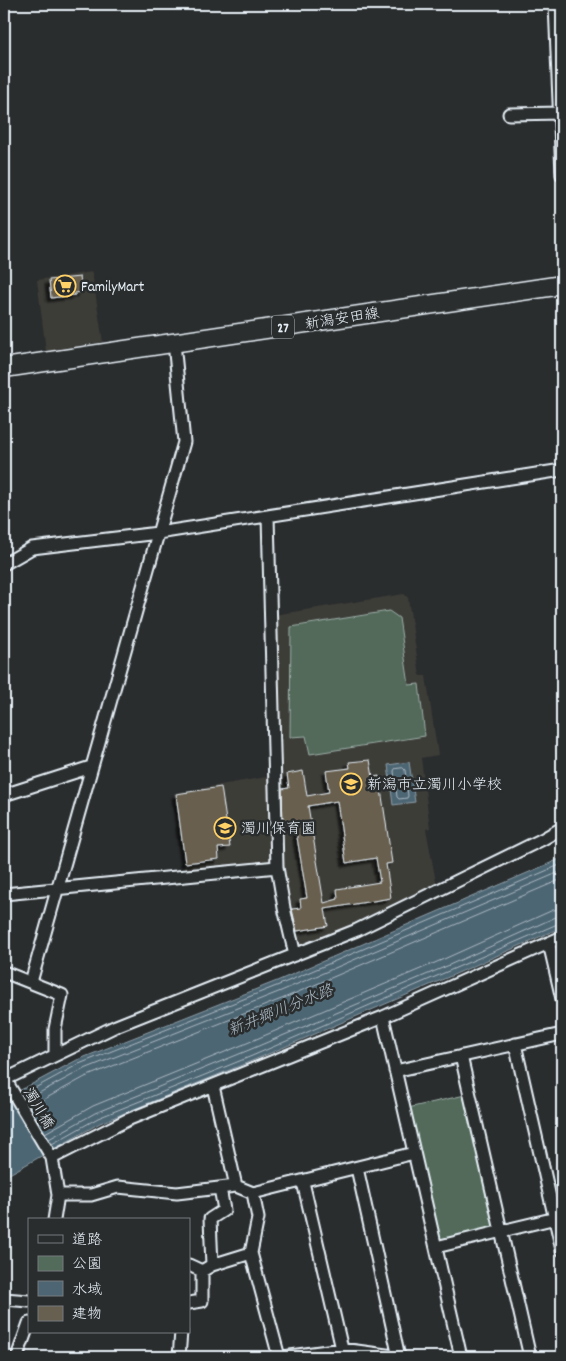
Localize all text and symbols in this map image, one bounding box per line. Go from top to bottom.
supermarket icon: FamilyMart [53,274,77,298]
place label: FamilyMart [81,277,145,299]
street label: 新潟安田線 [304,303,381,337]
road number: 27 [272,316,294,338]
school or university icon: 新潟市立濁川小学校 [339,772,363,796]
place label: 新潟市立濁川小学校 [367,775,502,797]
school or university icon: 濁川保育園 [213,816,237,840]
place label: 濁川保育園 [241,819,316,841]
water label: 新井郷川分水路 [225,979,338,1043]
street label: 濁川橋 [16,1084,58,1134]
legend [28,1218,190,1334]
text: 道路 [72,1230,102,1252]
text: 公園 [72,1254,102,1276]
text: 水域 [72,1280,102,1302]
text: 建物 [72,1304,102,1326]

